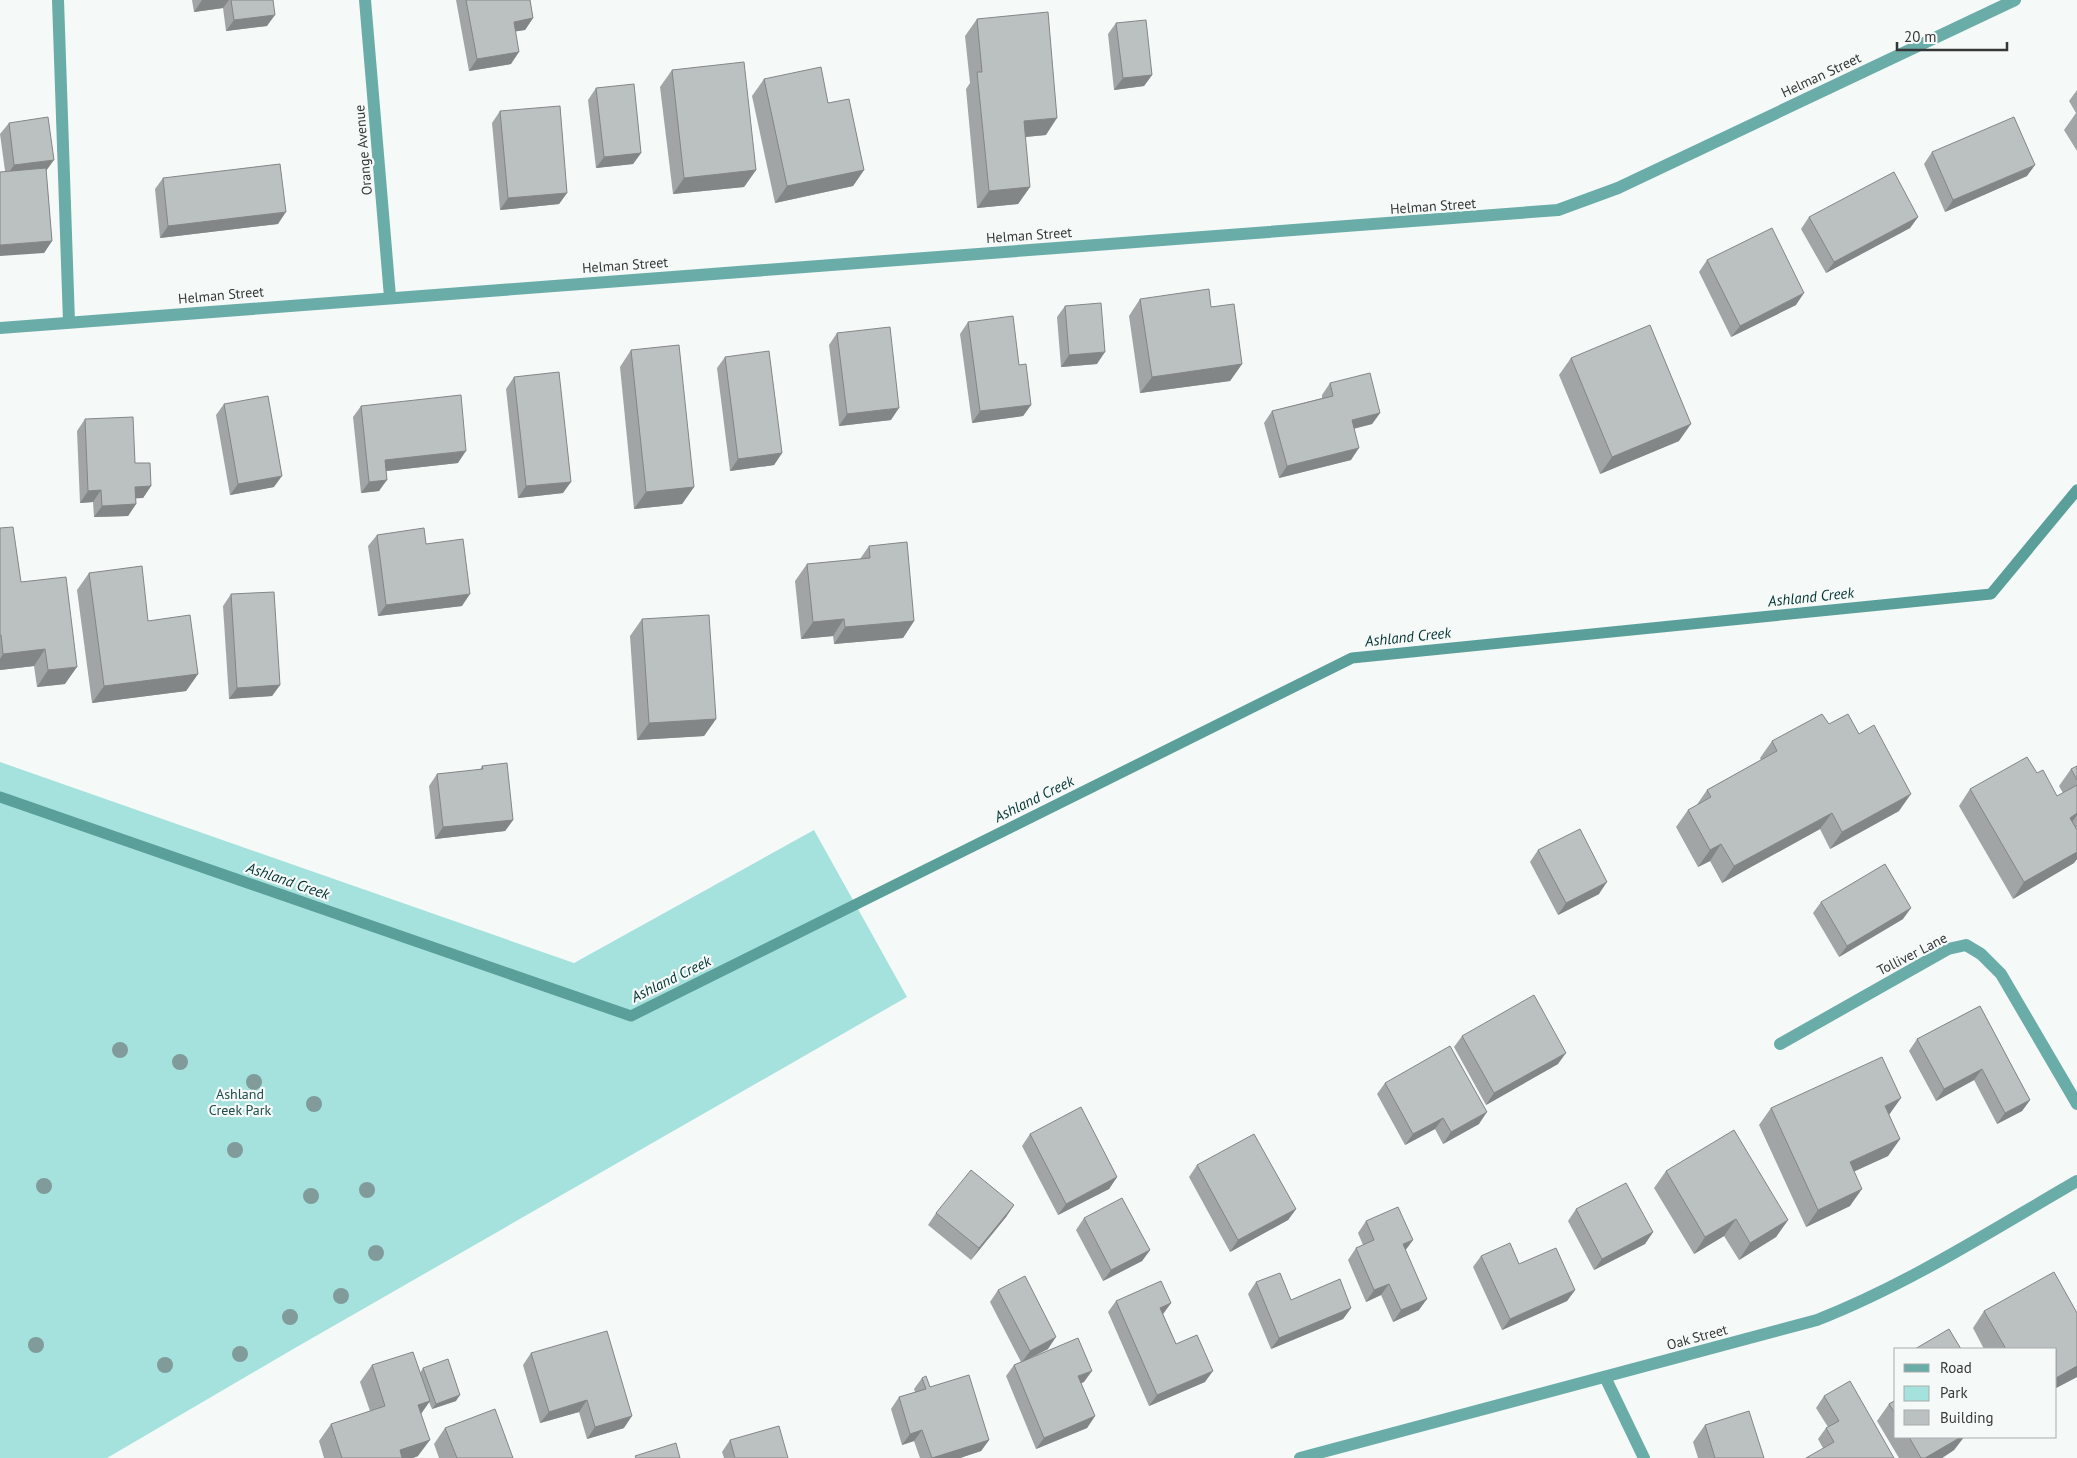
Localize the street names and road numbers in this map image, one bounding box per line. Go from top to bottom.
street label: Helman Street [1778,49,1864,101]
street label: Orange Avenue [350,104,376,196]
street label: Helman Street [1389,194,1477,218]
street label: Helman Street [985,223,1073,247]
street label: Helman Street [581,253,669,277]
street label: Helman Street [177,282,265,308]
street label: Tolliver Lane [1874,929,1950,979]
street label: Oak Street [1665,1320,1730,1354]

